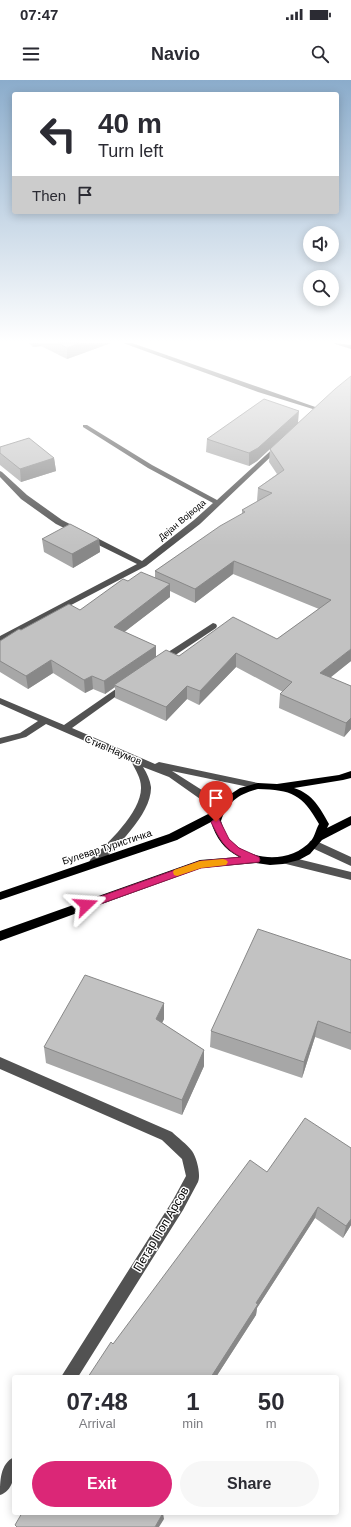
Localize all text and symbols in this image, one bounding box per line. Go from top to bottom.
text: 07:47 [20,6,58,23]
icon: menu [20,43,42,65]
icon: search [309,43,331,65]
text: Navio [151,44,200,64]
icon: left [32,108,84,160]
text: 40 m [98,108,162,139]
text: Turn left [98,141,163,161]
icon: arrive [74,184,96,206]
text: Then [32,187,66,204]
map controls [303,226,339,306]
button: sound [303,226,339,262]
button: search [303,270,339,306]
street label: Дејан Војвода [156,497,208,543]
street label: Стив Наумов [83,733,143,767]
pin [199,781,233,822]
icon: arrive [205,787,227,809]
street label: Булевар Туристичка [61,827,154,867]
position arrow [65,884,107,926]
street label: Петар Поп Арсов [130,1184,192,1274]
text: 07:48 [66,1388,128,1415]
text: 1 [186,1388,200,1415]
text: 50 [258,1388,285,1415]
text: Arrival [79,1416,116,1431]
text: min [182,1416,203,1431]
text: m [266,1416,277,1431]
button: Exit [32,1461,172,1507]
button: Share [180,1461,319,1507]

